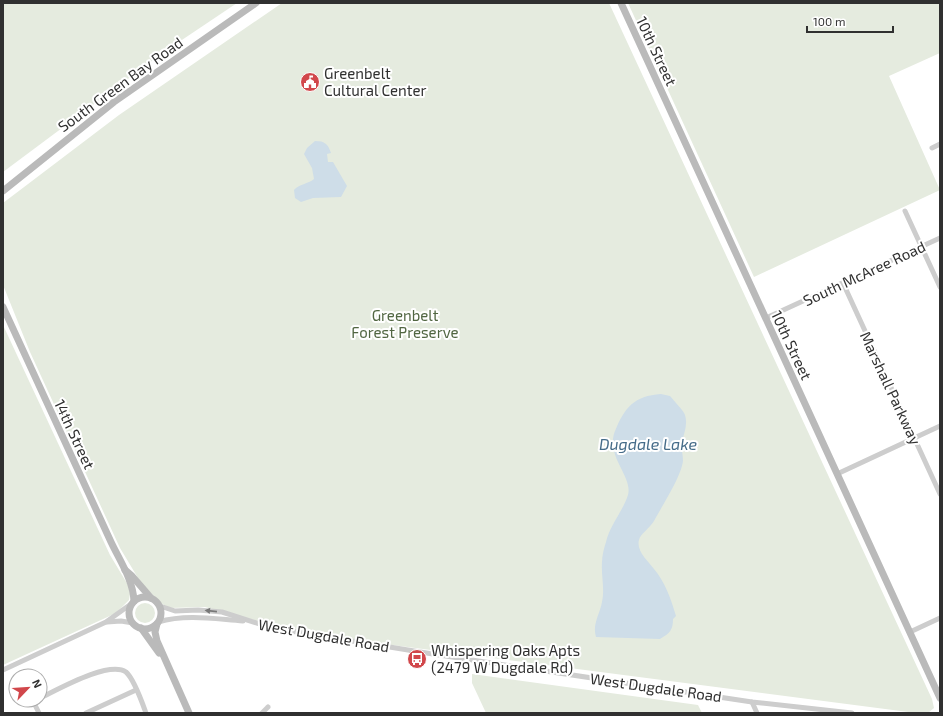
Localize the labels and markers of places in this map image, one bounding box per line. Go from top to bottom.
place label: Greenbelt Cultural Center [324,64,427,99]
public building icon: Greenbelt Cultural Center [299,71,321,93]
place label: Whispering Oaks Apts (2479 W Dugdale Rd) [431,641,580,676]
bus stop icon: Whispering Oaks Apts (2479 W Dugdale Rd) [406,648,428,670]

